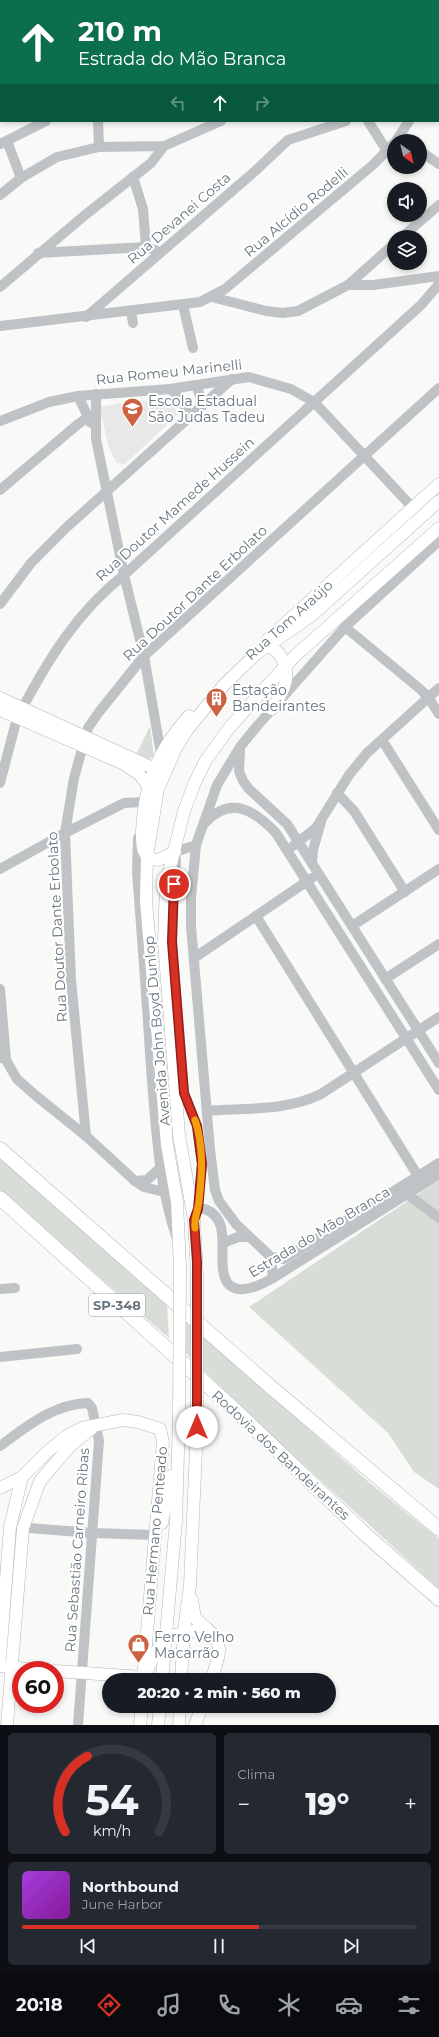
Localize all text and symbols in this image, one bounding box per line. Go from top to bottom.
text: 210 m [78,14,162,48]
icon: ahead [12,16,64,68]
text: Estrada do Mão Branca [78,48,286,70]
icon: left [167,92,189,114]
icon: ahead [209,92,231,114]
icon: right [251,92,273,114]
north arrow [387,134,427,174]
map controls [387,134,427,270]
street label: Rua Alcídio Rodelli [240,163,352,261]
street label: Rua Devanei Costa [124,168,234,268]
button: sound [387,182,427,222]
button: layers [387,230,427,270]
street label: Rua Romeu Marinelli [95,355,243,389]
place label: Escola Estadual São Judas Tadeu [148,392,265,426]
school or university icon: Escola Estadual São Judas Tadeu [120,396,146,429]
street label: Rua Doutor Mamede Hussein [92,433,258,585]
street label: Rua Doutor Dante Erbolato [119,521,271,665]
street label: Rua Tom Araújo [242,576,337,664]
place label: Estação Bandeirantes [232,681,326,715]
building icon: Estação Bandeirantes [204,685,230,718]
street label: Rua Doutor Dante Erbolato [43,831,71,1023]
pin [157,867,191,901]
icon: arrive [163,873,185,895]
street label: Avenida John Boyd Dunlop [140,935,174,1127]
street label: Estrada do Mão Branca [245,1183,393,1281]
road number: SP-348 [89,1294,145,1316]
street label: Rodovia dos Bandeirantes [208,1386,354,1524]
position arrow [176,1406,218,1448]
street label: Rua Hermano Penteado [139,1445,171,1616]
street label: Rua Sebastião Carneiro Ribas [61,1447,93,1653]
place label: Ferro Velho Macarrão [154,1628,234,1662]
shop icon: Ferro Velho Macarrão [126,1632,152,1665]
speed limit sign: 60 [12,1661,64,1713]
text: 20:20 · 2 min · 560 m [137,1683,301,1702]
text: Clima [238,1766,275,1782]
text: 54 [85,1774,139,1824]
text: 19° [305,1786,349,1823]
text: − [238,1791,250,1818]
text: + [404,1791,417,1818]
text: km/h [93,1821,131,1839]
text: Northbound [82,1877,179,1896]
text: June Harbor [82,1896,163,1912]
icon: previous [77,1935,99,1957]
icon: pause [208,1935,230,1957]
icon: next [340,1935,362,1957]
icon: directions [95,1991,123,2019]
icon: music [155,1991,183,2019]
icon: phone [215,1991,243,2019]
icon: climate [275,1991,303,2019]
icon: car [335,1991,363,2019]
icon: filters [395,1991,423,2019]
text: 20:18 [16,1994,63,2016]

